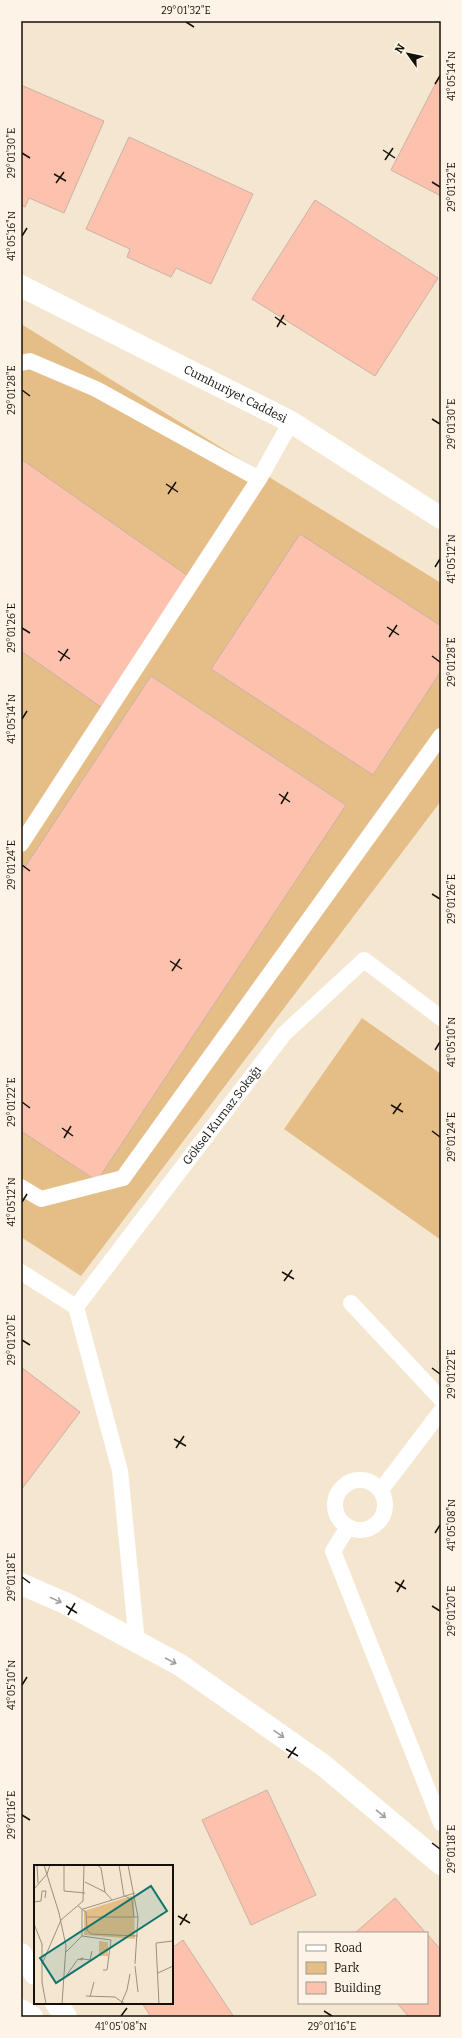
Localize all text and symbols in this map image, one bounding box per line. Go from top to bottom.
text: 29°01'32"E [161,5,211,17]
north arrow [388,34,428,74]
text: N [392,41,408,56]
text: 41°05'14"N [446,51,458,101]
text: 29°01'30"E [6,128,18,178]
text: 29°01'32"E [446,162,458,212]
text: 41°05'16"N [6,211,18,261]
street label: Cumhuriyet Caddesi [182,362,290,426]
text: 29°01'28"E [6,365,18,415]
text: 29°01'30"E [446,399,458,449]
text: 41°05'12"N [446,534,458,584]
text: 29°01'26"E [6,603,18,653]
text: 29°01'28"E [446,637,458,687]
text: 41°05'14"N [6,694,18,744]
text: 29°01'24"E [6,840,18,890]
text: 29°01'26"E [446,874,458,924]
text: 41°05'10"N [446,1017,458,1067]
street label: Göksel Kurnaz Sokağı [180,1063,264,1168]
text: 29°01'22"E [6,1077,18,1127]
text: 29°01'24"E [446,1112,458,1162]
text: 41°05'12"N [6,1177,18,1227]
text: 29°01'20"E [6,1315,18,1365]
text: 29°01'22"E [446,1349,458,1399]
text: 41°05'08"N [446,1499,458,1551]
text: 29°01'18"E [6,1553,18,1601]
text: 29°01'20"E [446,1586,458,1636]
one-way arrow [50,1597,62,1604]
one-way arrow [165,1658,177,1665]
text: 41°05'10"N [6,1660,18,1710]
one-way arrow [273,1730,284,1738]
text: 29°01'16"E [6,1791,18,1839]
one-way arrow [376,1809,386,1818]
text: 29°01'18"E [446,1825,458,1873]
inset map [34,1865,173,2004]
legend [298,1932,428,2004]
text: Road [334,1941,362,1955]
text: Park [334,1961,360,1975]
text: Building [334,1981,381,1995]
text: 41°05'08"N [95,2021,147,2033]
text: 29°01'16"E [308,2021,356,2033]

